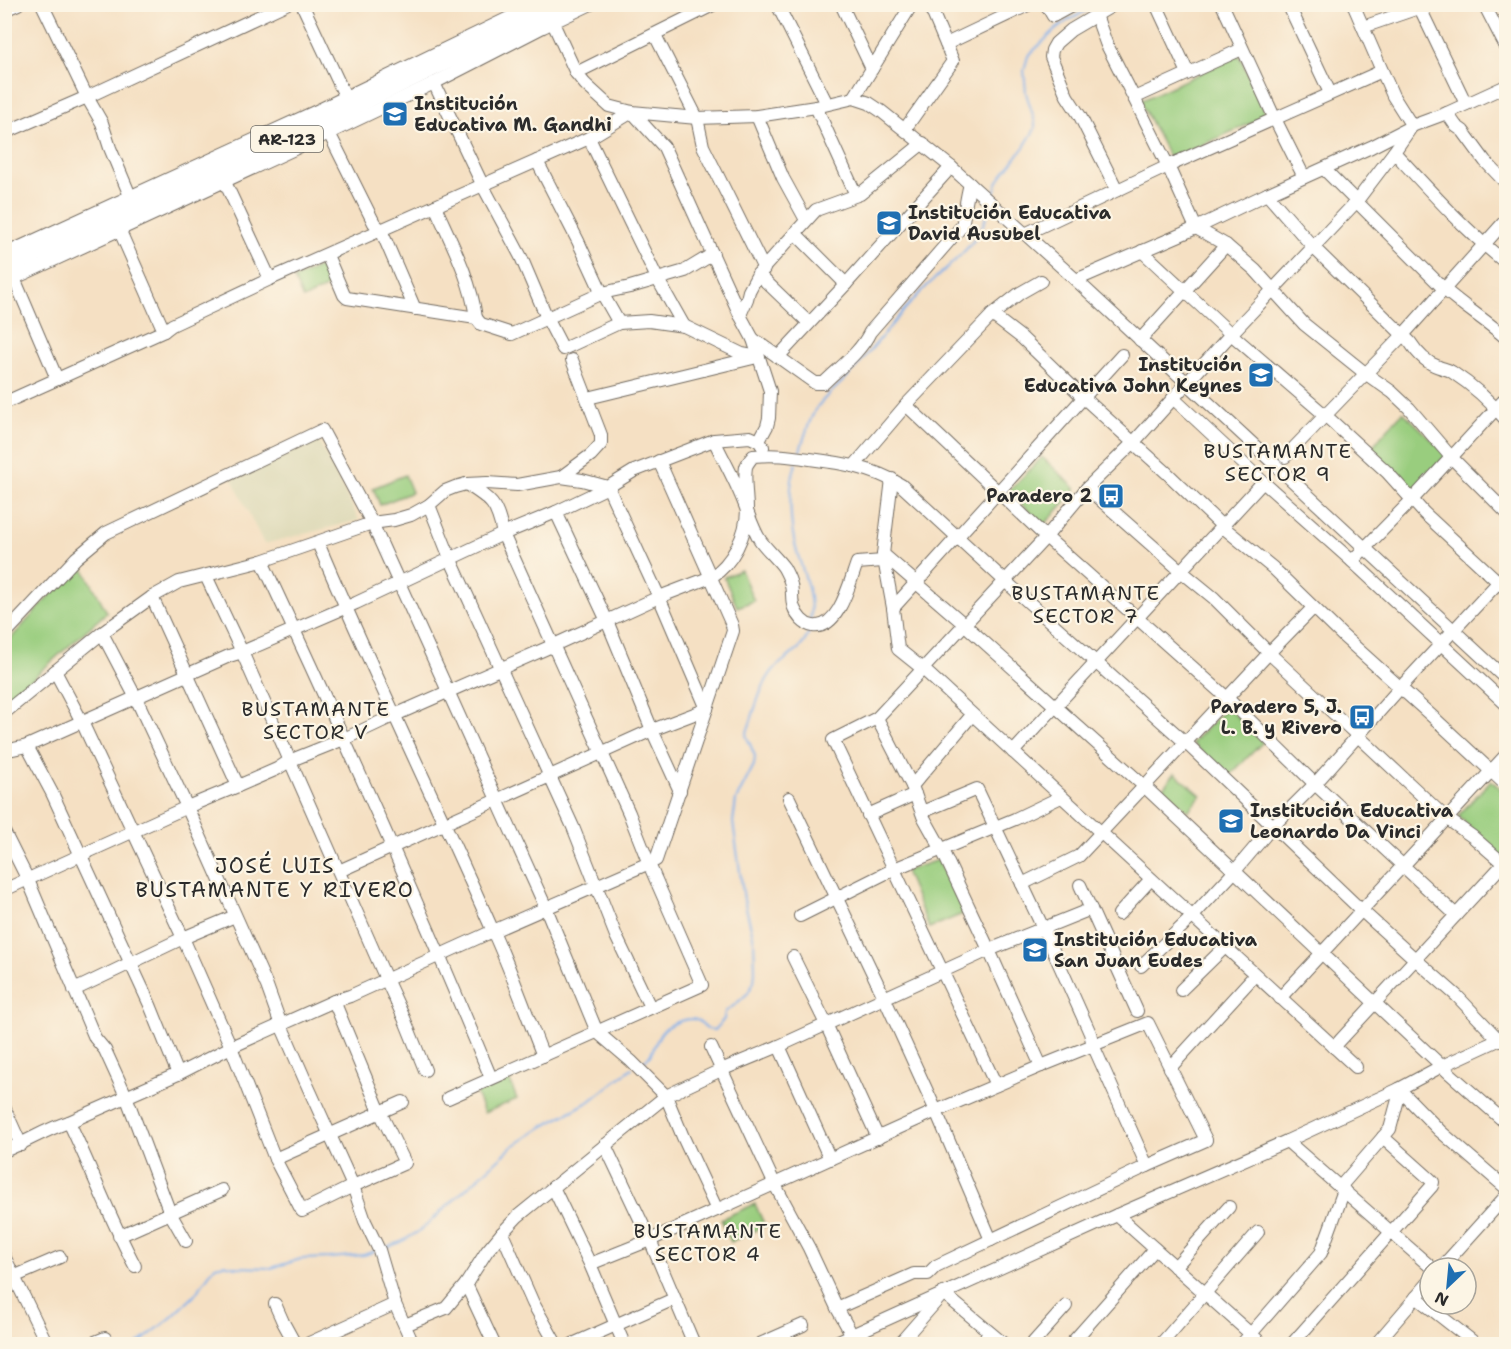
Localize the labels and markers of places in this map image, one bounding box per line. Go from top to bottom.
place label: Institución Educativa M. Gandhi [414,92,612,137]
school or university icon: Institución Educativa M. Gandhi [380,99,410,129]
place label: Institución Educativa David Ausubel [908,201,1112,246]
school or university icon: Institución Educativa David Ausubel [874,208,904,238]
place label: Institución Educativa John Keynes [1024,353,1242,398]
school or university icon: Institución Educativa John Keynes [1246,360,1276,390]
bus stop icon: Paradero 2 [1096,481,1126,511]
place label: Paradero 2 [986,484,1092,508]
place label: Paradero 5, J. L. B. y Rivero [1211,695,1342,740]
bus stop icon: Paradero 5, J. L. B. y Rivero [1347,702,1377,732]
place label: Institución Educativa Leonardo Da Vinci [1250,799,1454,844]
school or university icon: Institución Educativa Leonardo Da Vinci [1216,806,1246,836]
place label: Institución Educativa San Juan Eudes [1054,928,1258,973]
school or university icon: Institución Educativa San Juan Eudes [1020,935,1050,965]

